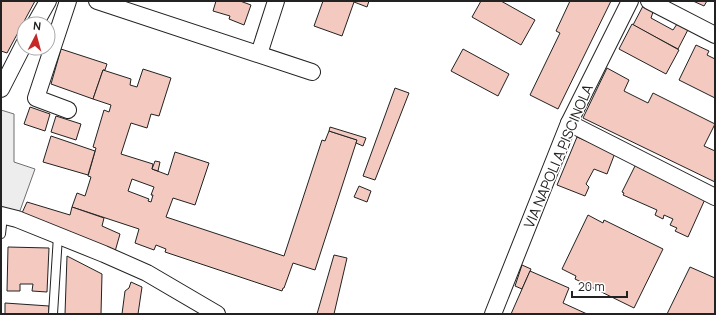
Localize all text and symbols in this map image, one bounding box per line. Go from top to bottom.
north arrow [16,16,56,56]
text: N [32,18,42,33]
street label: VIA NAPOLI A PISCINOLA [519,81,597,231]
scale bar [572,273,627,299]
text: 20 m [578,278,605,295]

